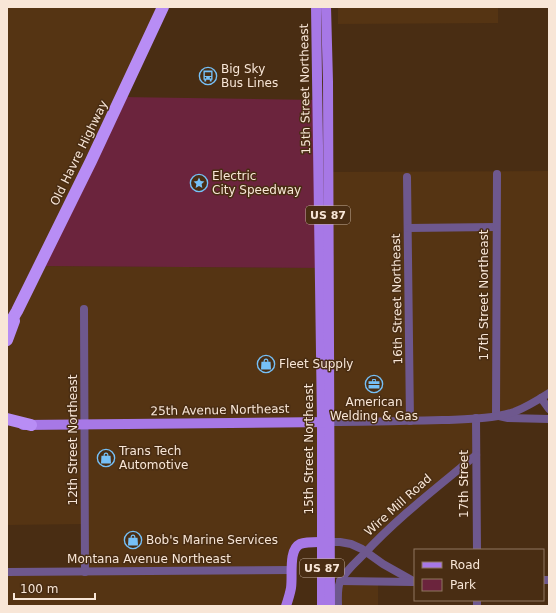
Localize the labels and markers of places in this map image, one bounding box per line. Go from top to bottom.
place label: Big Sky Bus Lines [221,62,278,90]
bus stop icon: Big Sky Bus Lines [198,66,218,86]
place label: Electric City Speedway [212,169,301,197]
place icon: Electric City Speedway [189,173,209,193]
shop icon: Fleet Supply [256,354,276,374]
place label: Fleet Supply [279,357,353,371]
office icon: American Welding & Gas [364,374,384,394]
place label: American Welding & Gas [330,395,418,423]
place label: Trans Tech Automotive [118,444,188,472]
shop icon: Trans Tech Automotive [96,448,116,468]
shop icon: Bob's Marine Services [123,530,143,550]
place label: Bob's Marine Services [146,533,278,547]

